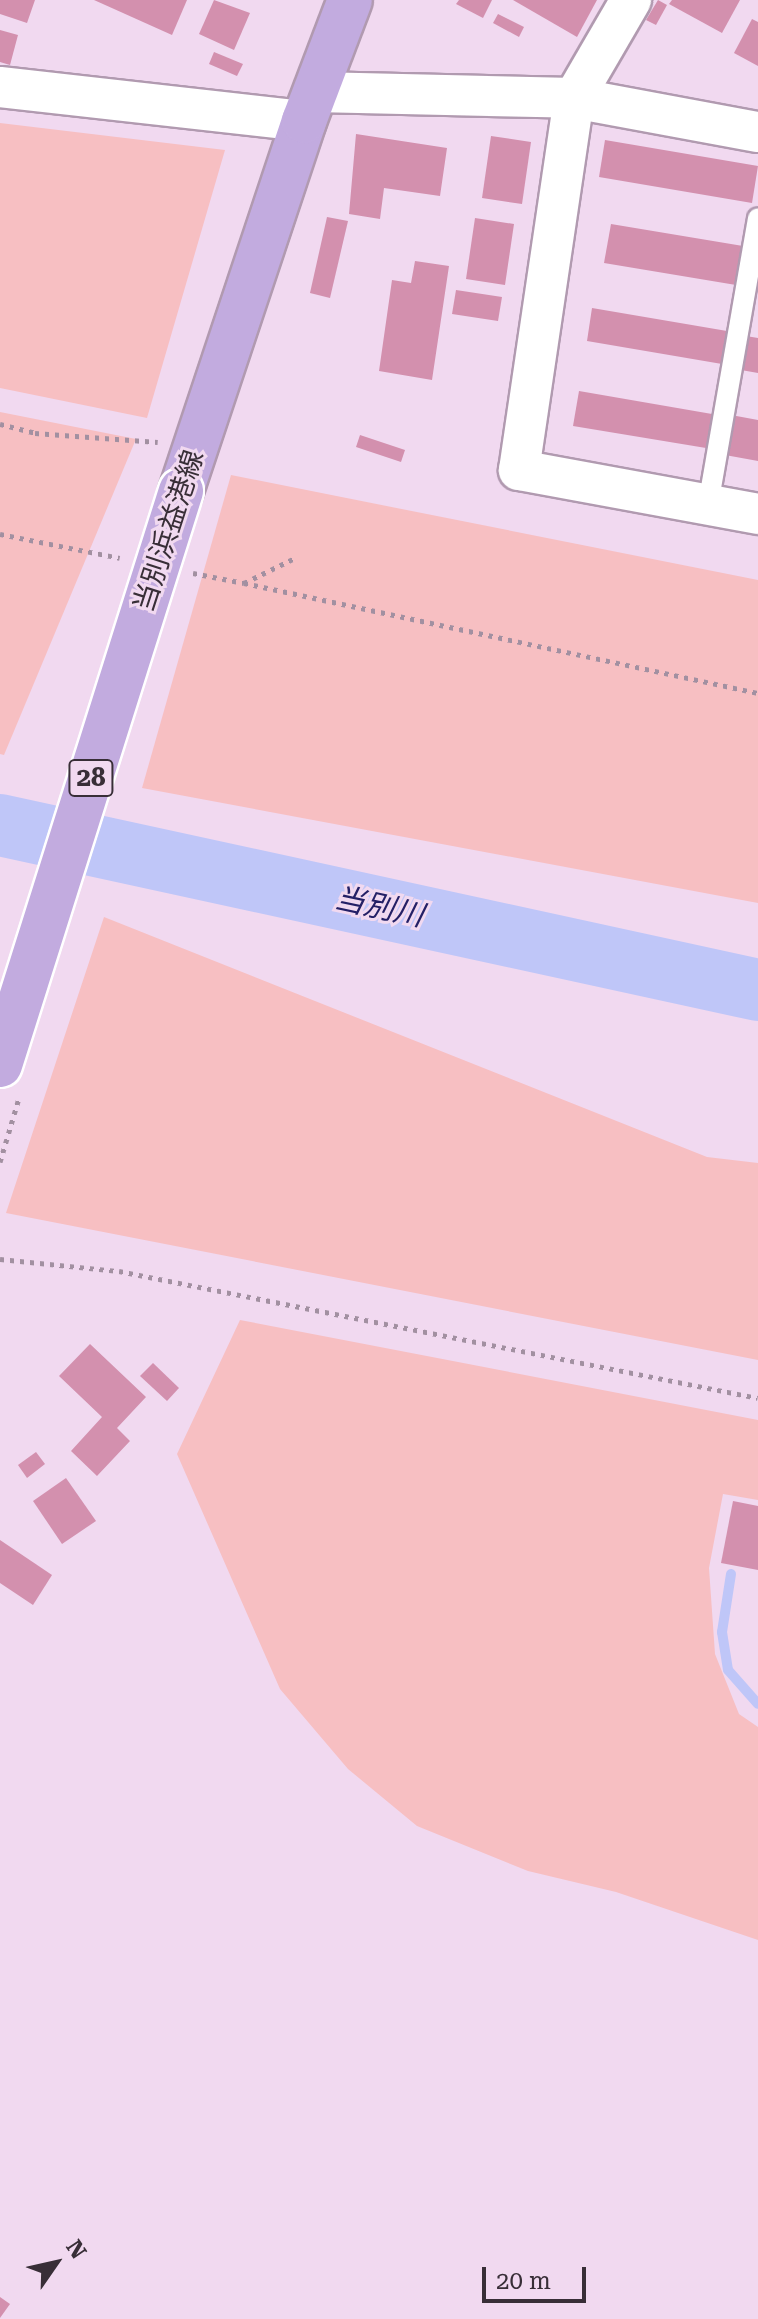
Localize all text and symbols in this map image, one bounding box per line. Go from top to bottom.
street label: 当別浜益港線 [127,446,211,616]
road number: 28 [67,756,115,800]
water label: 当別川 [331,880,427,934]
north arrow [16,2223,96,2303]
text: N [61,2235,91,2263]
scale bar [486,2251,590,2301]
text: 20 m [496,2267,551,2295]

